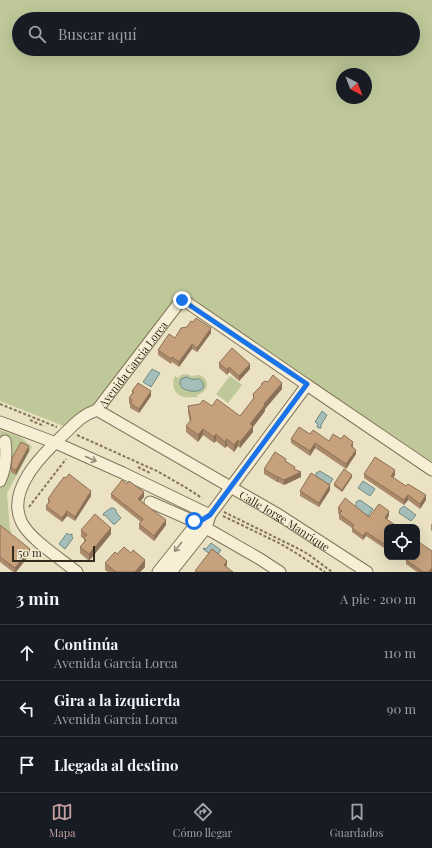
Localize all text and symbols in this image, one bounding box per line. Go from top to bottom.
search box [12,12,420,56]
icon: search [26,23,48,45]
text: Buscar aquí [58,24,137,44]
north arrow [336,68,372,104]
route end [173,291,191,309]
street label: Avenida García Lorca [94,317,171,411]
one-way arrow [85,455,97,463]
street label: Calle Jorge Manrique [237,486,334,554]
route start [185,512,203,530]
map controls [384,524,420,560]
button: locate [384,524,420,560]
one-way arrow [173,542,182,553]
scale bar [12,544,95,563]
text: 50 m [18,545,42,560]
text: 3 min [16,587,59,609]
text: A pie · 200 m [340,590,416,607]
text: Continúa [54,634,118,654]
icon: ahead [16,642,38,664]
text: 110 m [384,644,416,661]
text: Avenida García Lorca [54,654,178,671]
text: Gira a la izquierda [54,690,180,710]
icon: left [16,698,38,720]
text: 90 m [387,700,416,717]
text: Avenida García Lorca [54,710,178,727]
icon: arrive [16,754,38,776]
text: Llegada al destino [54,755,178,775]
tab: Mapa [49,801,76,840]
tab: Cómo llegar [173,801,232,840]
tab: Guardados [330,801,383,840]

